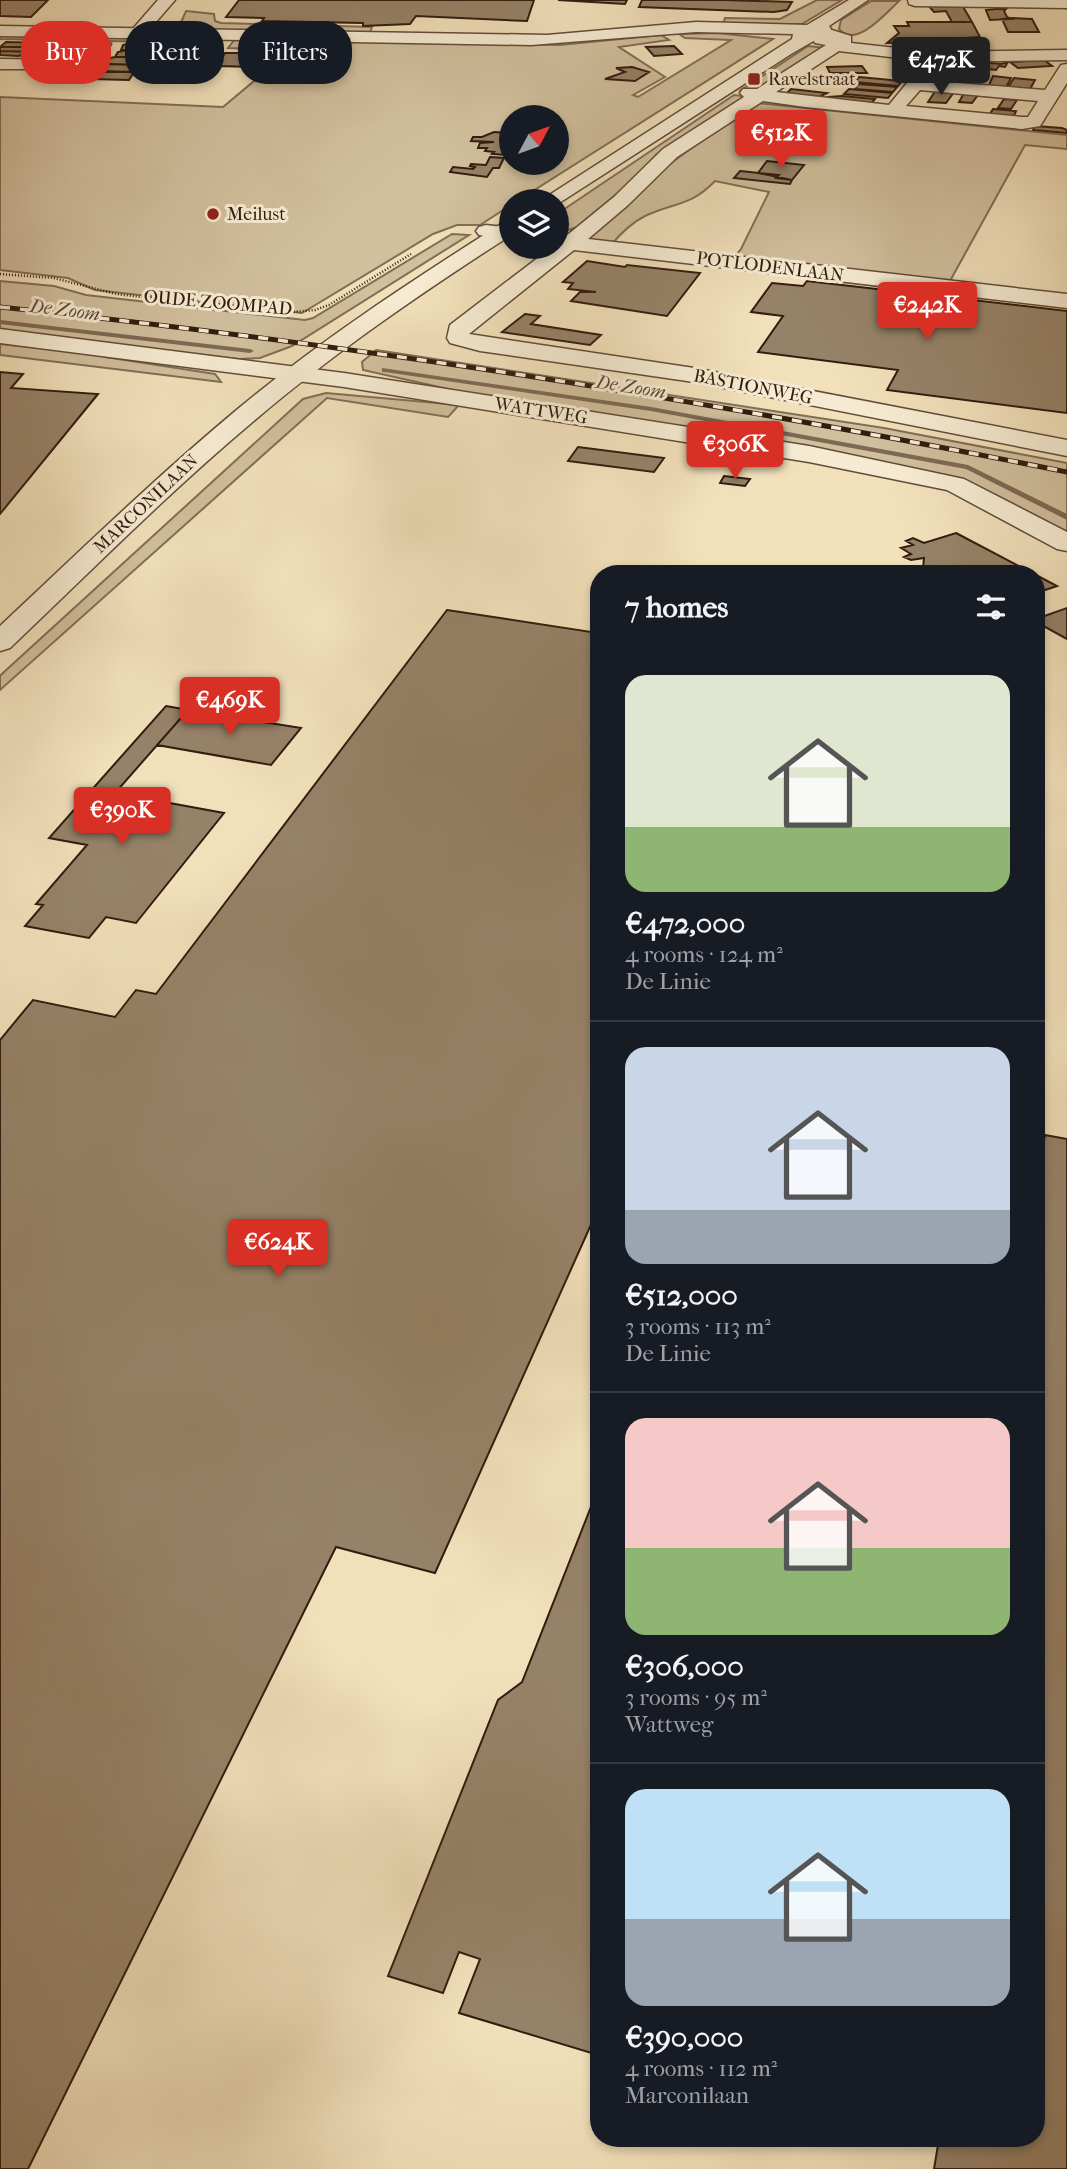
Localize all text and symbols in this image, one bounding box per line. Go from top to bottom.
chip: Buy [21,21,111,84]
chip: Rent [125,21,224,84]
chip: Filters [238,21,352,84]
pin: €472K [892,38,990,97]
text: €472K [908,46,974,73]
place label: Ravelstraat [768,69,856,90]
marker: Ravelstraat [746,71,762,87]
north arrow [499,105,569,175]
map controls [499,105,569,259]
pin: €512K [732,110,830,170]
text: €512K [751,119,811,146]
button: layers [499,189,569,259]
place label: Meilust [227,204,286,225]
marker: Meilust [205,206,221,222]
street label: POTLODENLAAN [695,248,845,287]
pin: €242K [878,282,976,342]
street label: OUDE ZOOMPAD [143,286,293,320]
text: €242K [893,291,961,318]
water label: De Zoom [27,295,101,325]
street label: BASTIONWEG [692,365,814,409]
water label: De Zoom [593,370,667,403]
street label: WATTWEG [492,393,589,429]
pin: €306K [686,421,784,481]
text: €306K [703,430,767,457]
street label: MARCONILAAN [89,450,203,558]
icon: filters [972,588,1010,626]
text: 7 homes [625,590,728,625]
pin: €469K [181,678,279,737]
text: €469K [196,686,264,713]
icon: home [755,720,881,846]
pin: €390K [73,788,171,847]
text: €390K [90,796,154,823]
text: €472,000 [625,906,745,941]
text: 4 rooms · 124 m² [625,941,783,968]
text: De Linie [625,968,711,995]
icon: home [755,1092,881,1218]
pin: €624K [229,1220,327,1279]
text: €624K [244,1228,312,1255]
text: €512,000 [625,1278,738,1313]
text: 3 rooms · 113 m² [625,1313,771,1340]
text: De Linie [625,1340,711,1367]
icon: home [755,1463,881,1589]
text: €306,000 [625,1649,744,1684]
text: 3 rooms · 95 m² [625,1684,767,1711]
text: Wattweg [625,1711,713,1738]
icon: home [755,1834,881,1960]
text: €390,000 [625,2020,743,2055]
text: 4 rooms · 112 m² [625,2055,777,2082]
text: Marconilaan [625,2082,749,2109]

